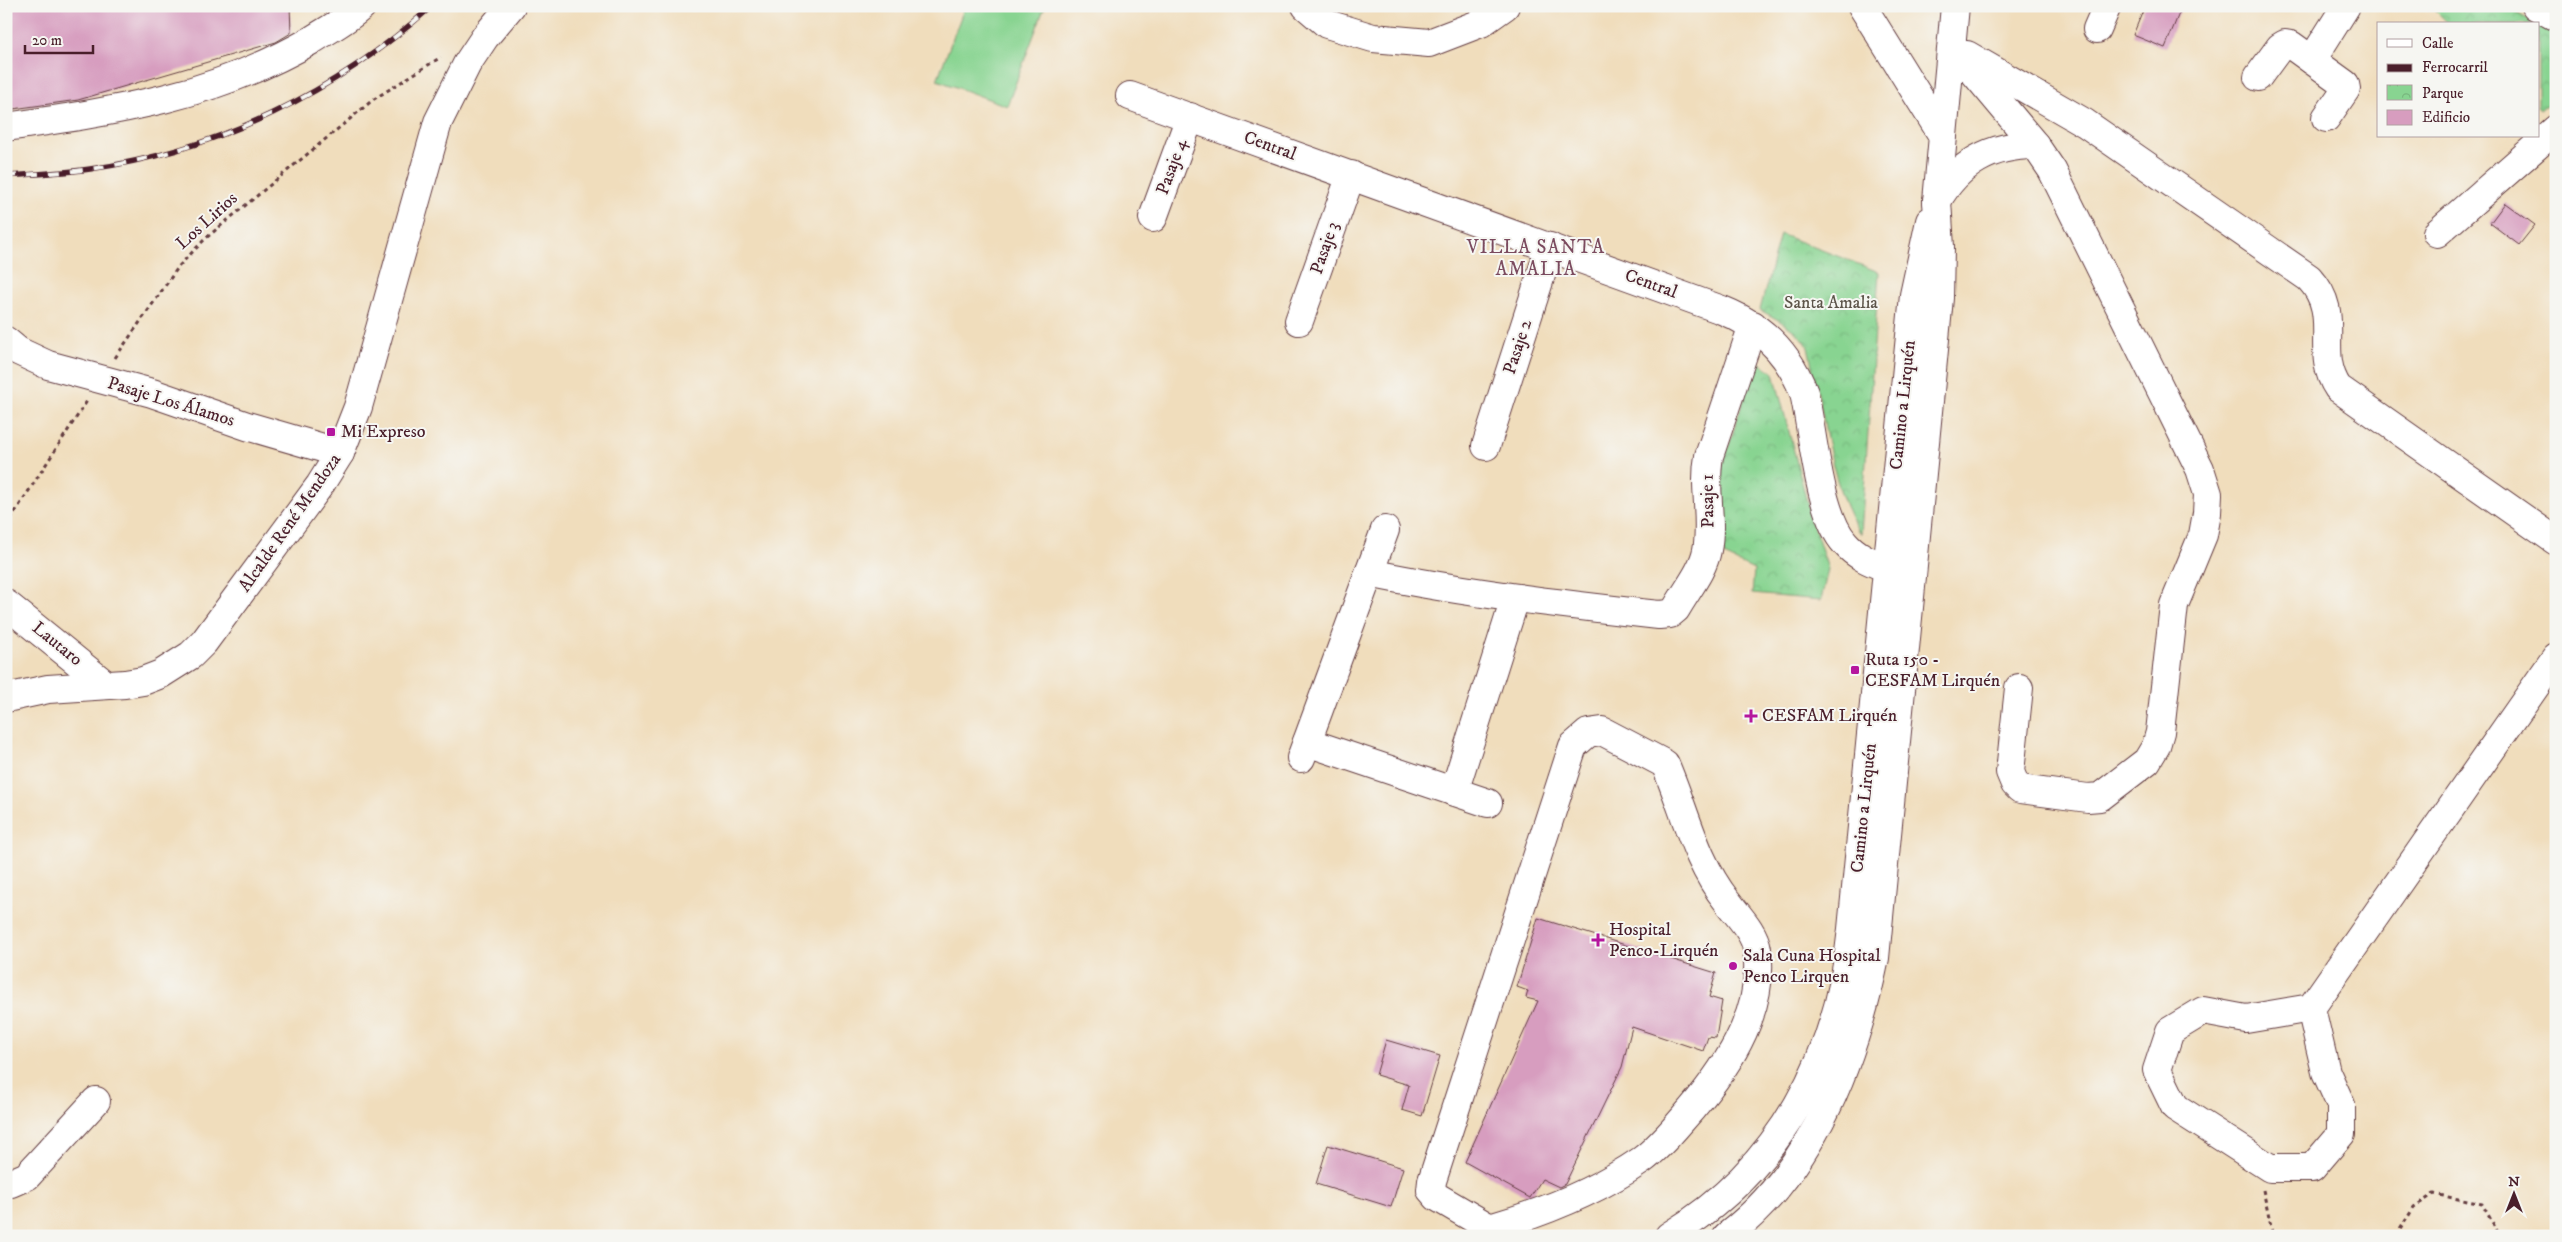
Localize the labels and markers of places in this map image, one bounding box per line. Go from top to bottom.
place label: Mi Expreso [341,421,426,443]
marker: Mi Expreso [325,426,337,438]
place label: Ruta 150 - CESFAM Lirquén [1865,649,2001,692]
marker: Ruta 150 - CESFAM Lirquén [1849,664,1861,676]
place label: CESFAM Lirquén [1762,705,1898,727]
marker: CESFAM Lirquén [1744,709,1758,723]
place label: Hospital Penco-Lirquén [1609,919,1719,962]
marker: Hospital Penco-Lirquén [1591,933,1605,947]
place label: Sala Cuna Hospital Penco Lirquen [1743,945,1881,988]
marker: Sala Cuna Hospital Penco Lirquen [1727,960,1739,972]

